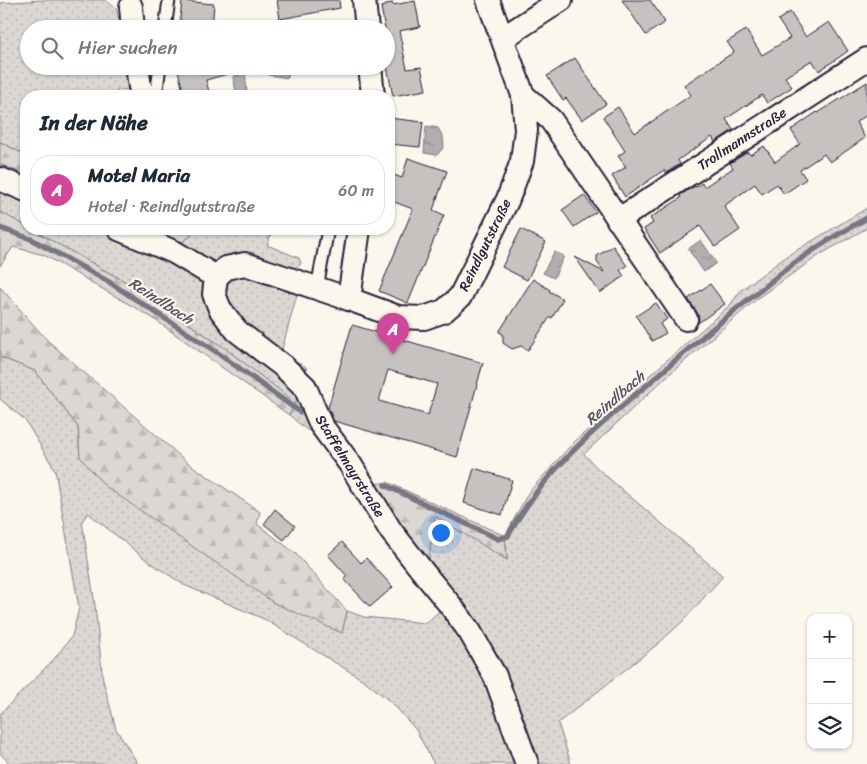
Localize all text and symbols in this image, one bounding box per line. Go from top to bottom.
search box [20,20,395,75]
text: Hier suchen [78,31,178,64]
icon: search [38,34,66,62]
street label: Trollmannstraße [692,101,792,177]
text: In der Nähe [40,104,148,142]
text: Motel Maria [88,159,190,192]
text: A [52,176,62,205]
text: 60 m [338,176,374,205]
text: Hotel · Reindlgutstraße [88,192,255,221]
street label: Reindlgutstraße [452,194,518,296]
water label: Reindlbach [124,270,199,332]
pin: A [377,313,409,354]
water label: Reindlbach [579,364,652,432]
street label: Staffelmayrstraße [308,409,392,523]
your location [428,520,454,546]
map controls [807,614,852,749]
button: + [807,614,852,659]
button: − [807,659,852,704]
button: layers [807,704,852,749]

